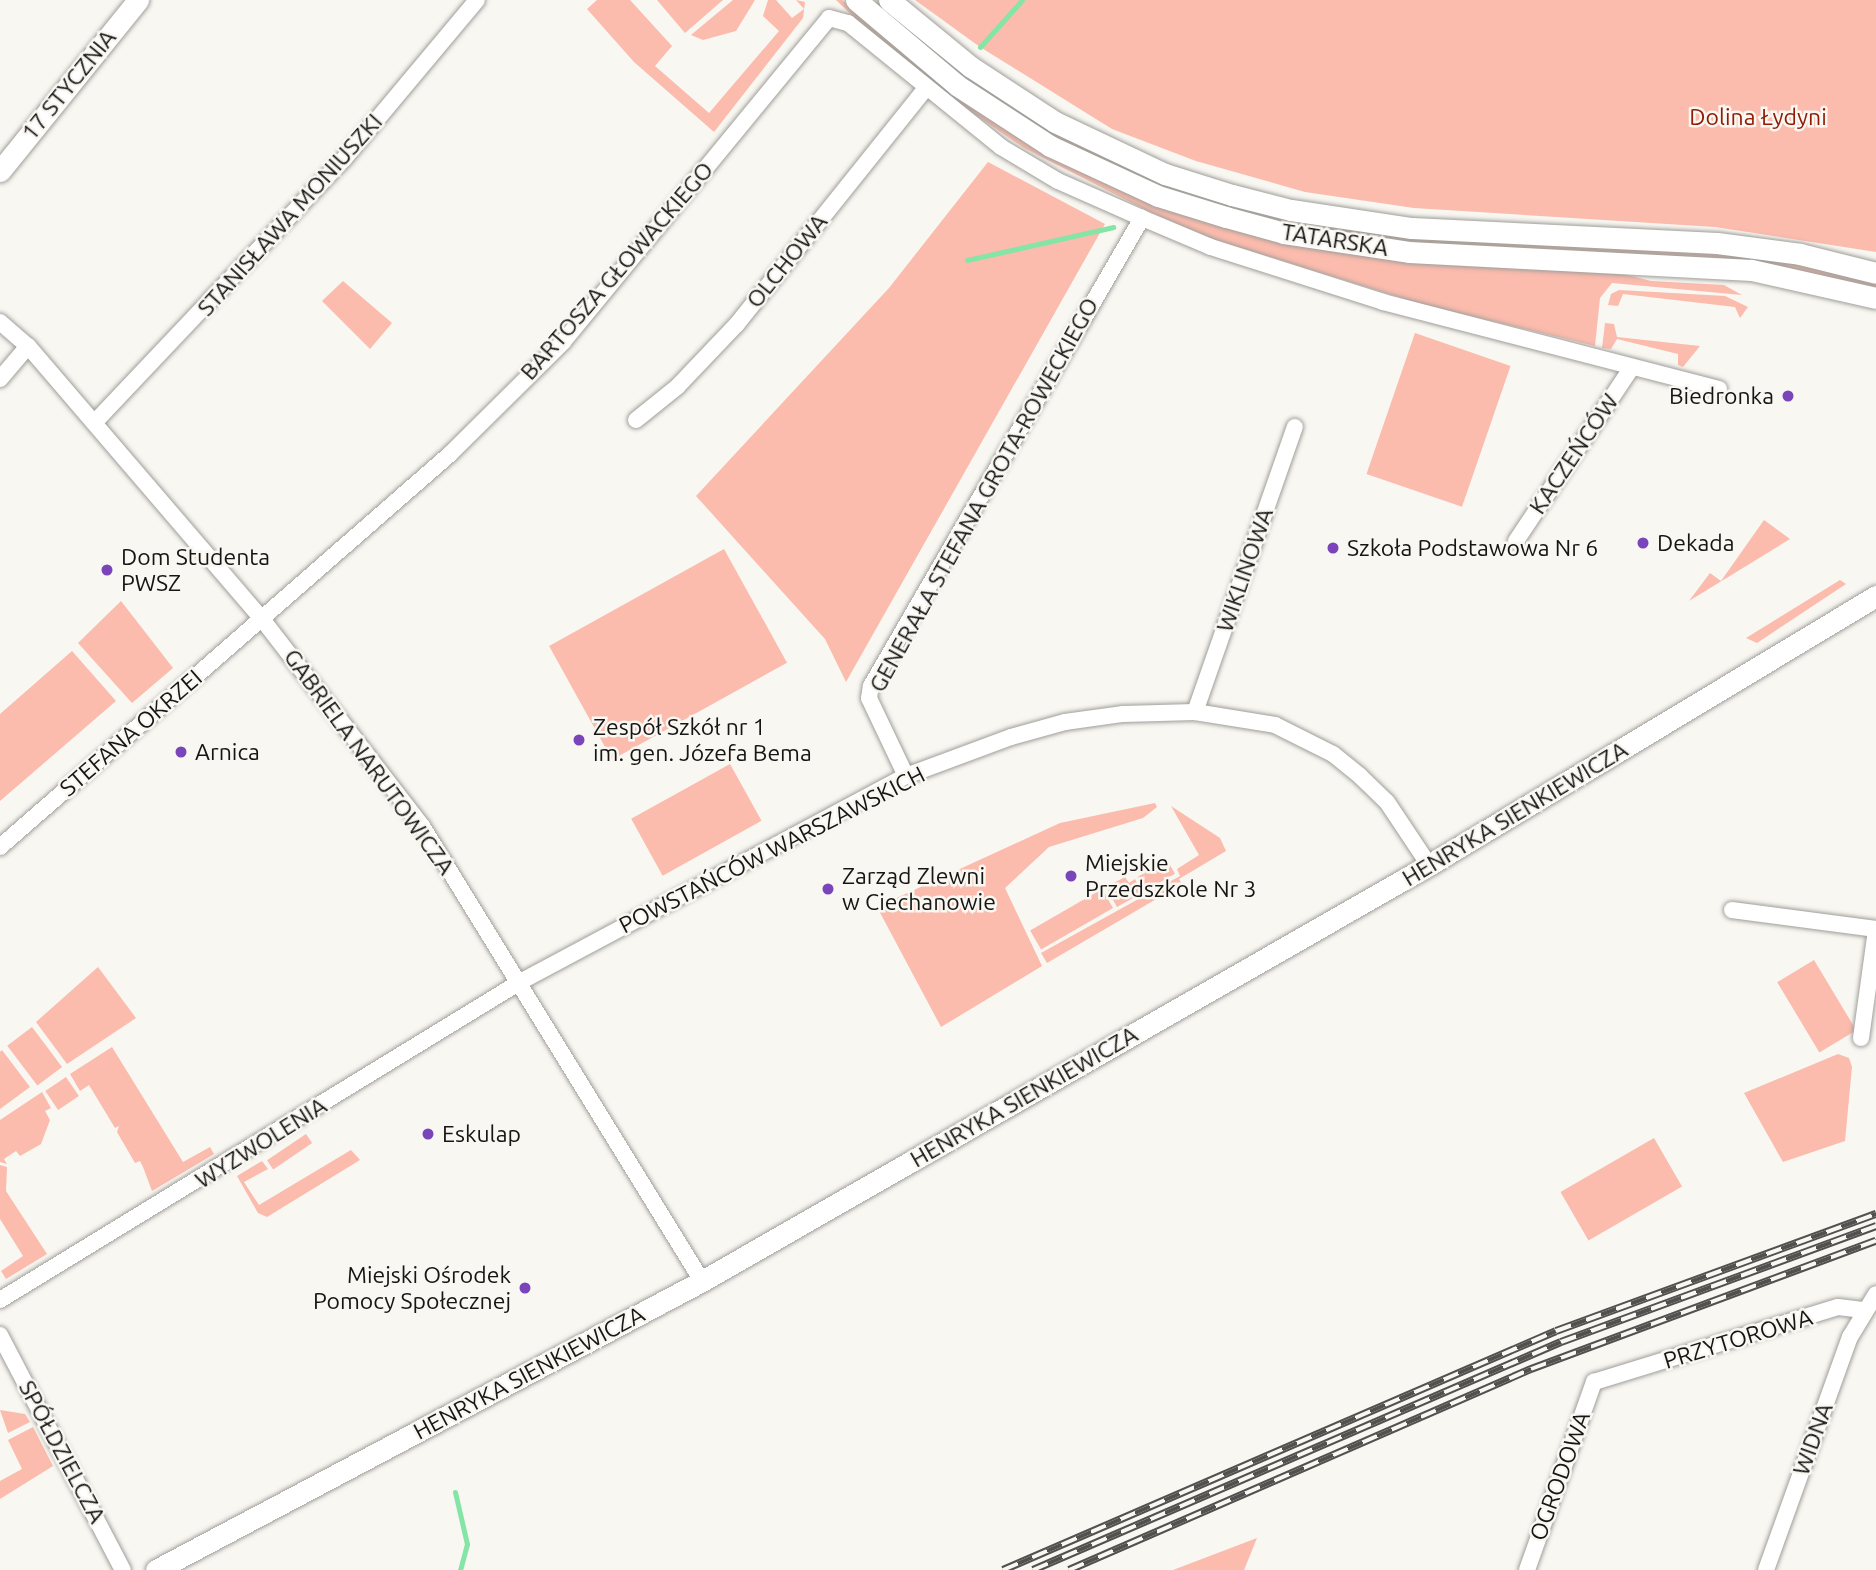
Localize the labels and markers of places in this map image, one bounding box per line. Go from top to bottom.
place label: Biedronka [1669,382,1774,410]
marker: Biedronka [1780,388,1796,404]
place label: Dekada [1657,529,1735,557]
place label: Szkoła Podstawowa Nr 6 [1347,534,1598,562]
marker: Dekada [1635,535,1651,551]
marker: Szkoła Podstawowa Nr 6 [1325,540,1341,556]
place label: Dom Studenta PWSZ [121,543,270,597]
marker: Dom Studenta PWSZ [99,562,115,578]
place label: Zespół Szkół nr 1 im. gen. Józefa Bema [593,713,812,767]
marker: Zespół Szkół nr 1 im. gen. Józefa Bema [571,732,587,748]
place label: Arnica [195,738,260,766]
marker: Arnica [173,744,189,760]
place label: Miejskie Przedszkole Nr 3 [1085,849,1257,903]
place label: Zarząd Zlewni w Ciechanowie [842,862,996,916]
marker: Miejskie Przedszkole Nr 3 [1063,868,1079,884]
marker: Zarząd Zlewni w Ciechanowie [820,881,836,897]
place label: Eskulap [442,1120,521,1148]
marker: Eskulap [420,1126,436,1142]
place label: Miejski Ośrodek Pomocy Społecznej [313,1261,511,1315]
marker: Miejski Ośrodek Pomocy Społecznej [517,1280,533,1296]

